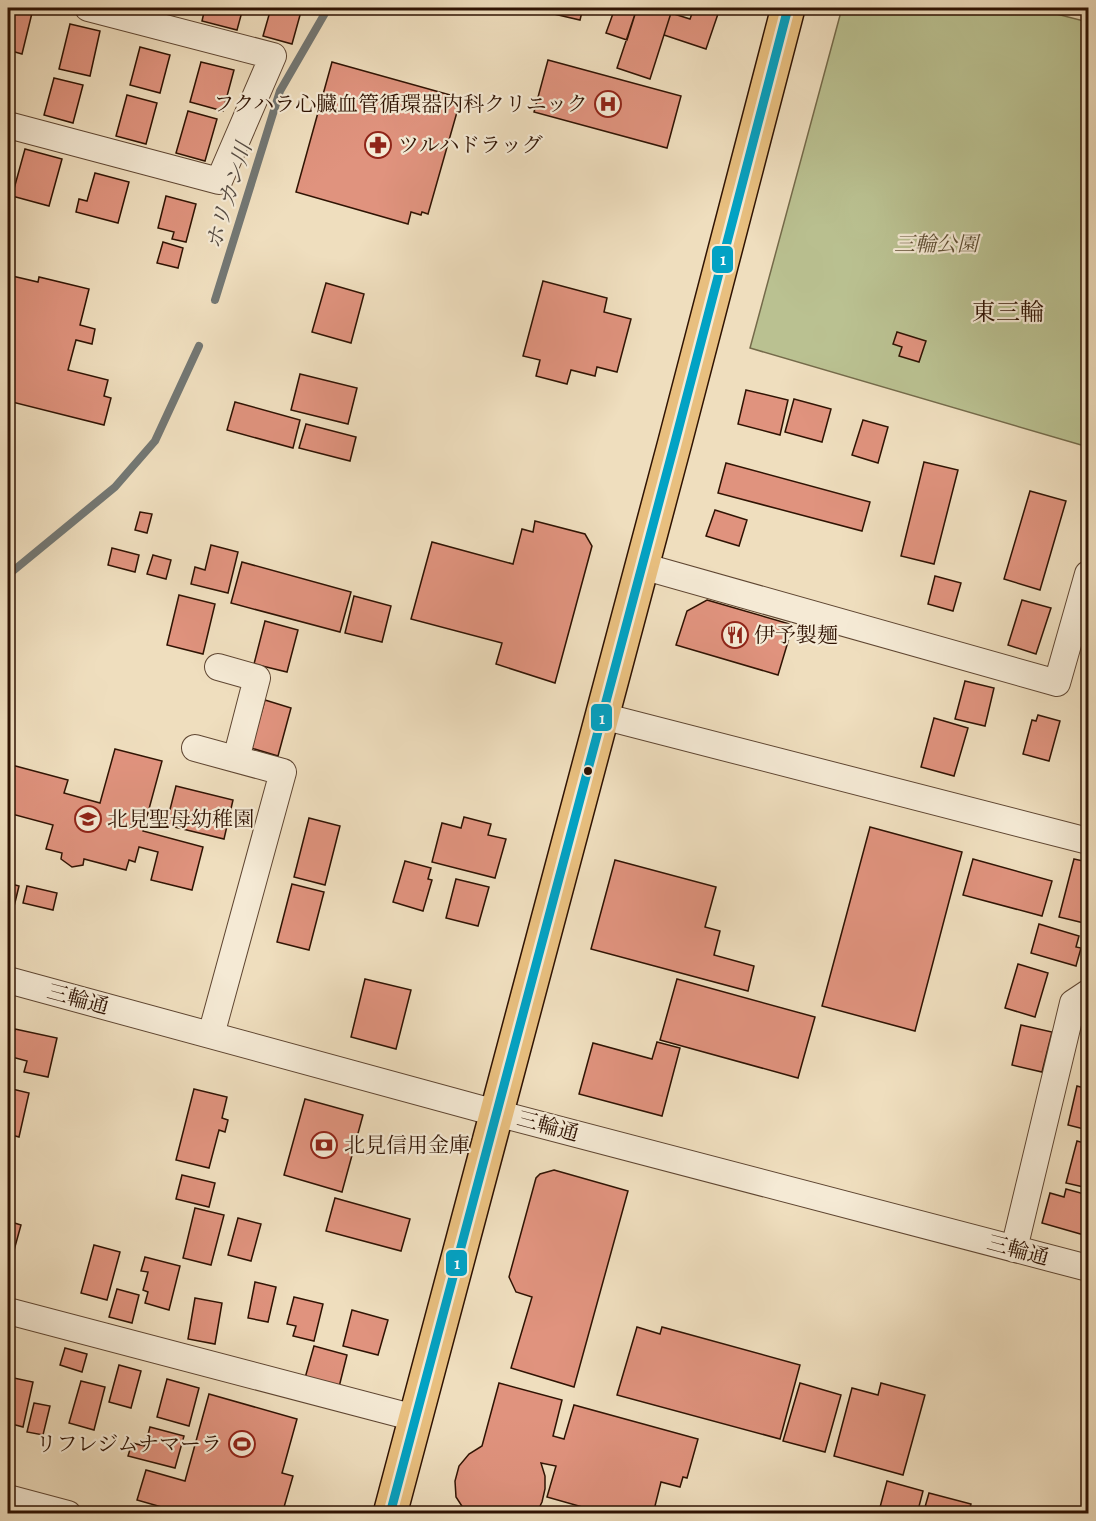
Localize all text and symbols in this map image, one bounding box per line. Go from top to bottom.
hospital icon: フクハラ心臓血管循環器内科クリニック [593,89,623,119]
place label: フクハラ心臓血管循環器内科クリニック [213,90,588,118]
pharmacy icon: ツルハドラッグ [363,130,393,160]
place label: ツルハドラッグ [398,131,543,159]
water label: ホリカン川 [199,137,260,253]
park label: 三輪公園 [894,230,981,258]
line badge: 1 [711,245,734,274]
text: 1 [720,249,726,271]
district label: 東三輪 [972,296,1044,328]
restaurant icon: 伊予製麺 [720,620,750,650]
place label: 伊予製麺 [754,621,838,649]
line badge: 1 [590,703,613,732]
text: 1 [599,708,605,730]
unlabelled marker [582,765,594,777]
school or university icon: 北見聖母幼稚園 [73,804,103,834]
place label: 北見聖母幼稚園 [107,805,254,833]
street label: 三輪通 [44,977,112,1021]
street label: 三輪通 [514,1104,582,1148]
bank icon: 北見信用金庫 [309,1130,339,1160]
place label: 北見信用金庫 [344,1131,470,1159]
street label: 三輪通 [984,1228,1052,1272]
line badge: 1 [445,1249,468,1277]
text: 1 [454,1253,460,1275]
sports icon: リフレジムナマーラ [227,1429,257,1459]
place label: リフレジムナマーラ [36,1430,222,1458]

